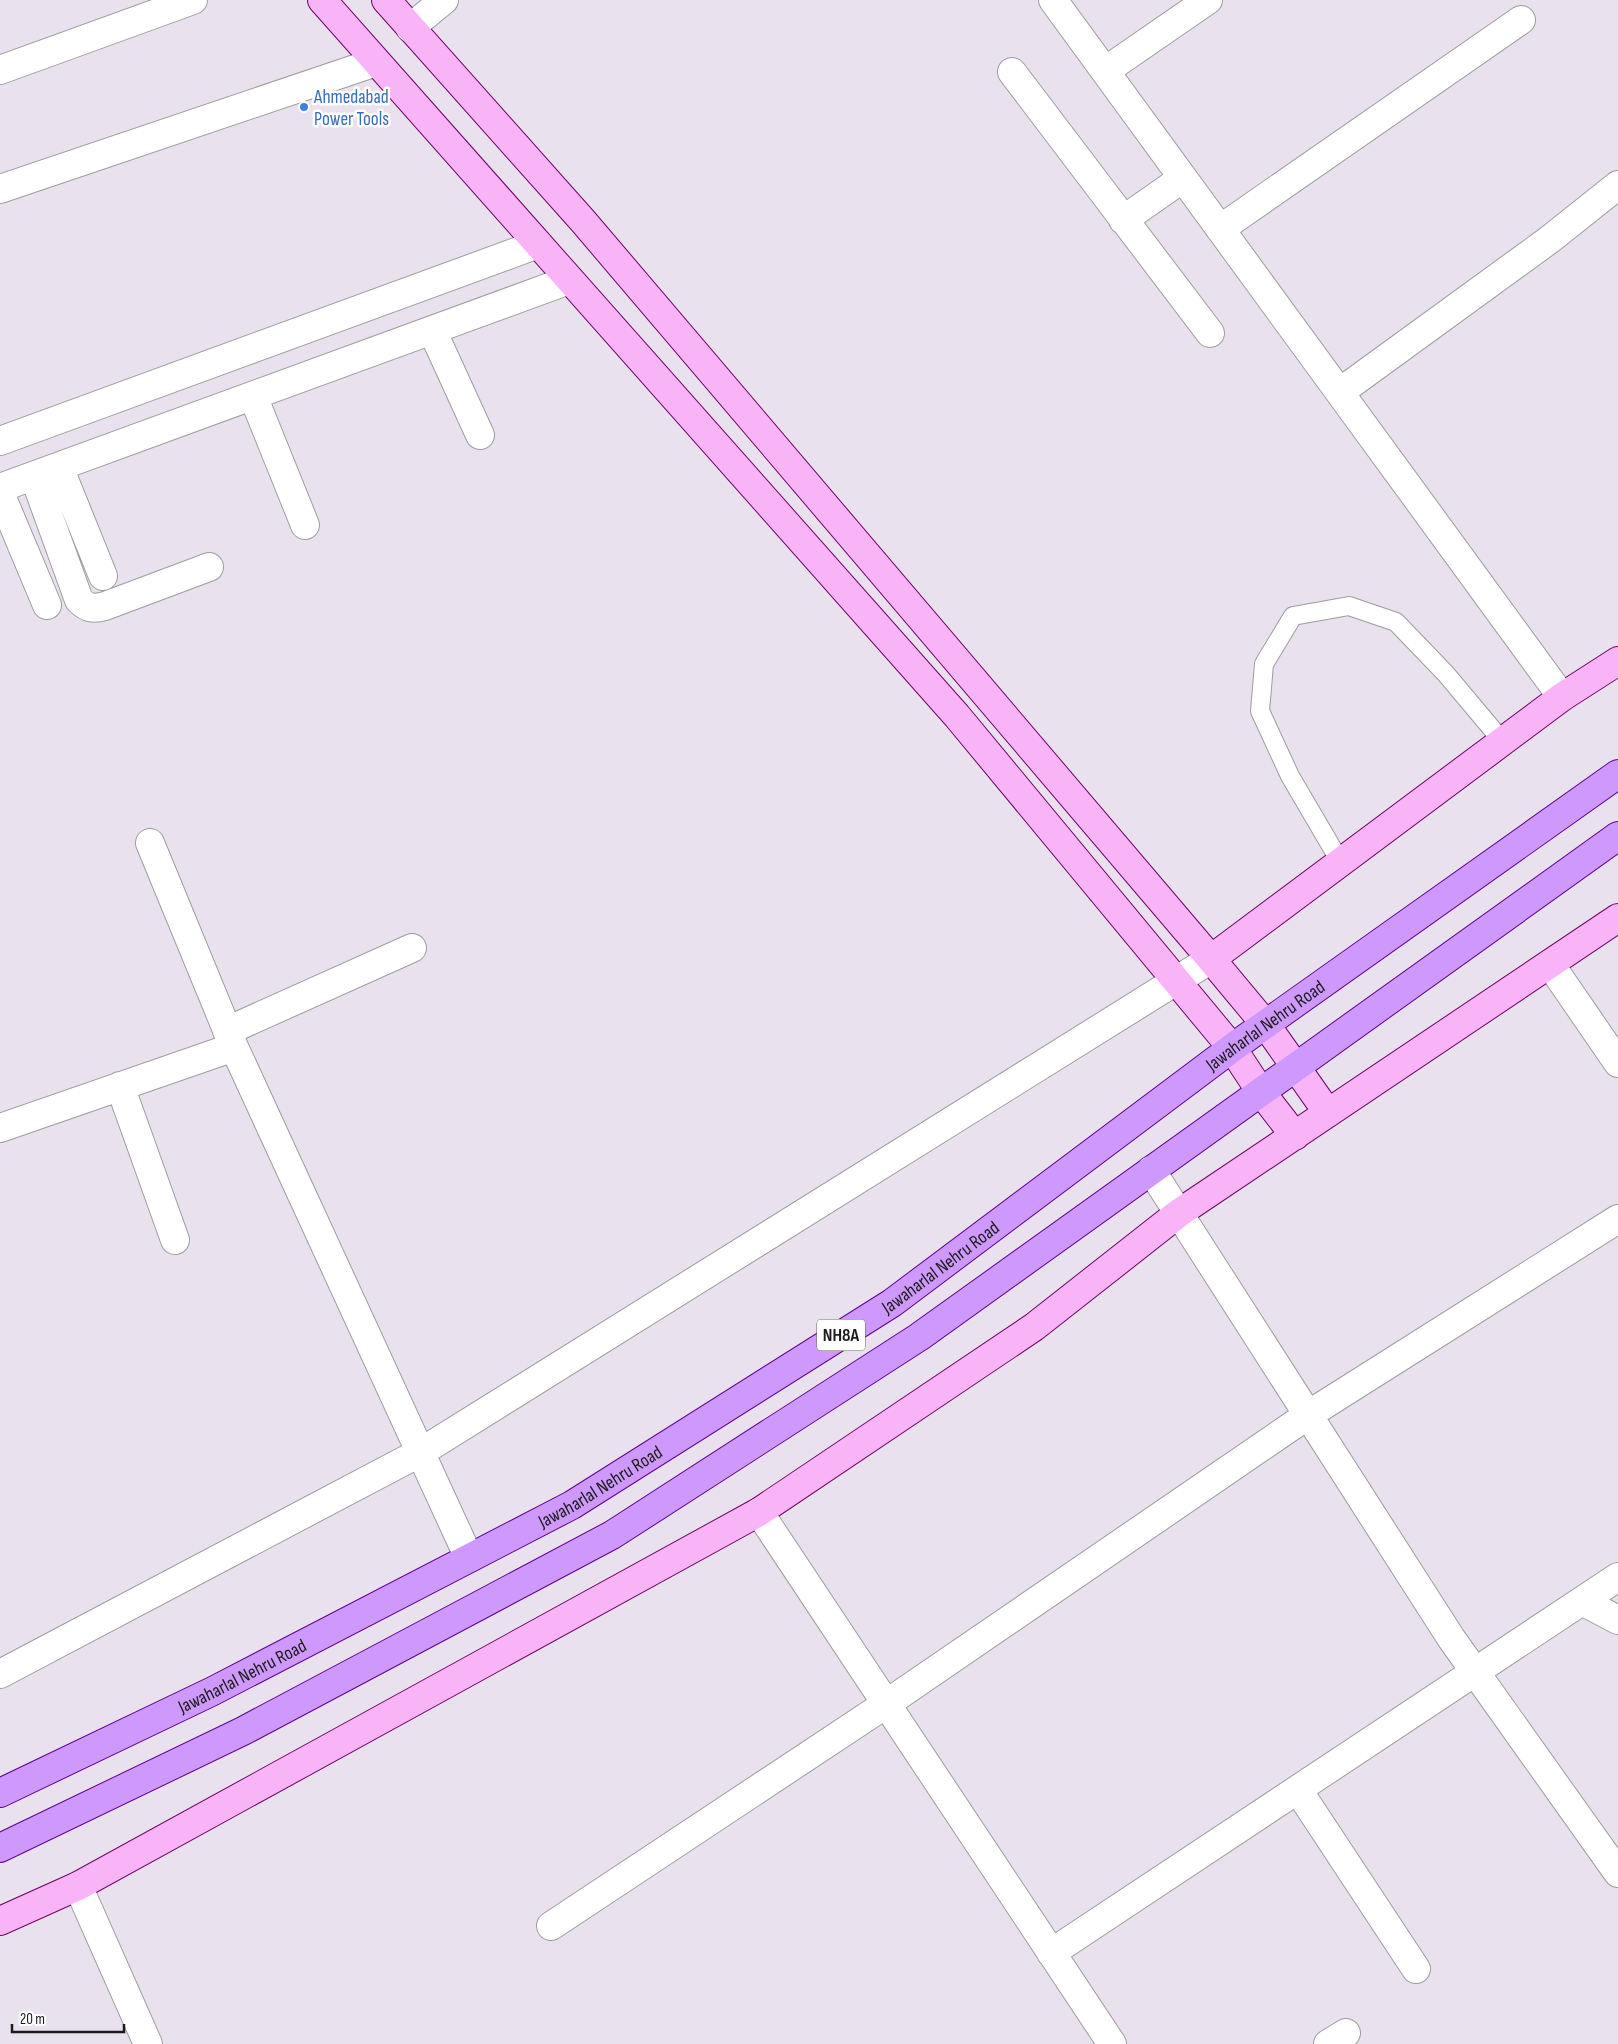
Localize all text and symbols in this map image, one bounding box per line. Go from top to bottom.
place label: Ahmedabad Power Tools [313,86,389,131]
marker: Ahmedabad Power Tools [298,101,310,113]
street label: Jawaharlal Nehru Road [1201,976,1330,1077]
street label: Jawaharlal Nehru Road [877,1217,1004,1320]
road number: NH8A [817,1320,865,1350]
street label: Jawaharlal Nehru Road [534,1441,667,1534]
street label: Jawaharlal Nehru Road [174,1635,311,1719]
scale bar [12,2002,125,2034]
text: 20 m [20,2010,45,2029]

